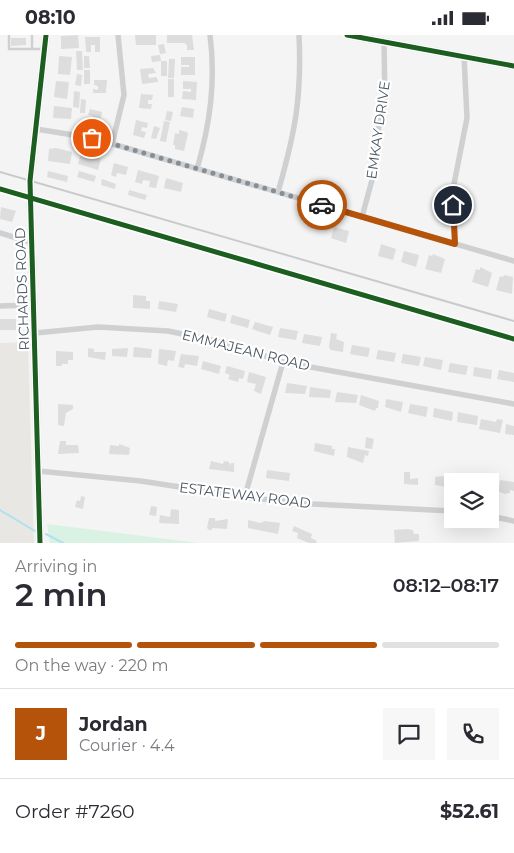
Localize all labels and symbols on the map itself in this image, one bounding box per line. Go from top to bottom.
street label: EMKAY DRIVE [362,80,394,180]
pin [71,117,113,159]
courier [297,180,347,230]
pin [432,184,474,226]
street label: RICHARDS ROAD [11,227,33,351]
street label: EMMAJEAN ROAD [180,325,312,375]
street label: ESTATEWAY ROAD [178,478,312,512]

